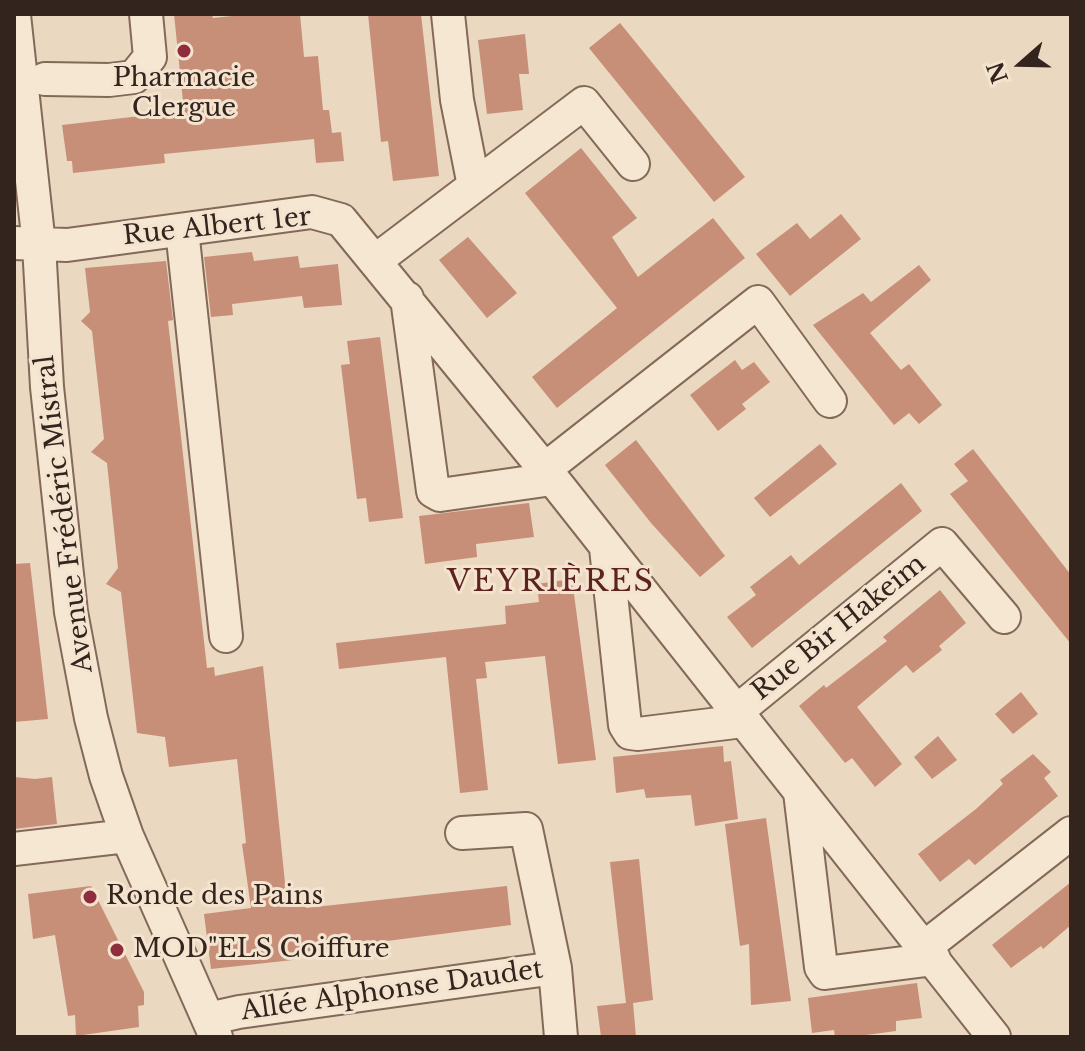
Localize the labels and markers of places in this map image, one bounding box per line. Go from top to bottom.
marker: Pharmacie Clergue [175,42,193,60]
place label: Pharmacie Clergue [113,63,255,124]
place label: Ronde des Pains [106,881,323,913]
marker: Ronde des Pains [81,888,99,906]
place label: MOD"ELS Coiffure [133,934,390,966]
marker: MOD"ELS Coiffure [108,941,126,959]

